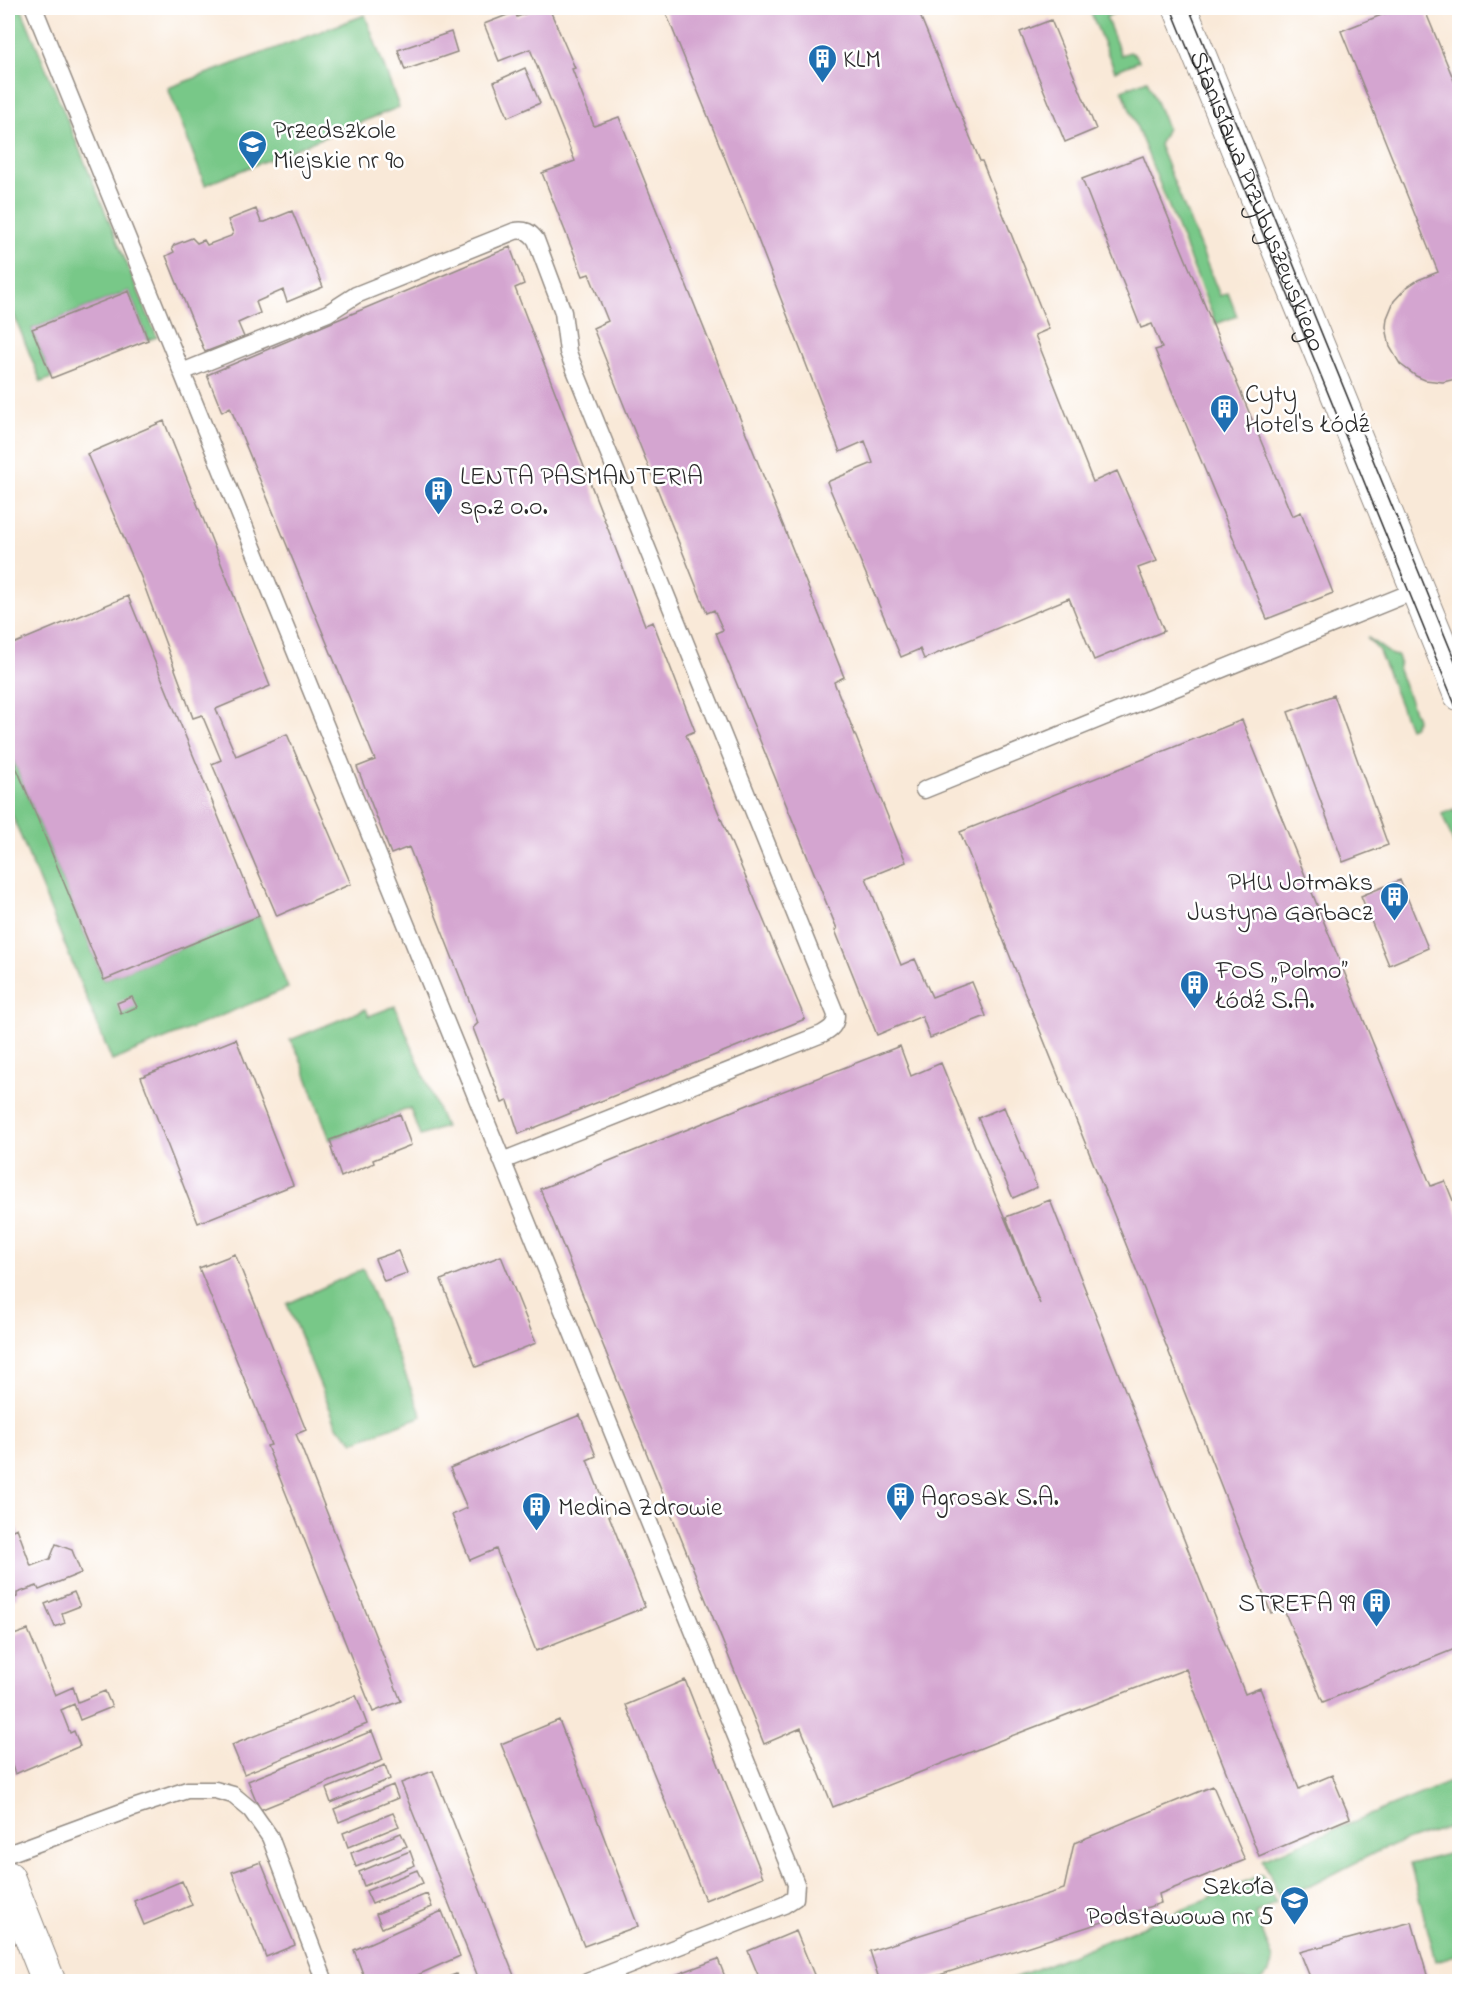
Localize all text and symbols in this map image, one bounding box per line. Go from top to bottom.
building icon: KLM [806,42,838,84]
place label: KLM [843,42,881,80]
street label: Stanisława Przybyszewskiego [1177,45,1334,358]
place label: Przedszkole Miejskie nr 90 [273,113,404,181]
school or university icon: Przedszkole Miejskie nr 90 [236,128,268,170]
place label: Cyty Hotel's Łódź [1245,377,1370,445]
building icon: Cyty Hotel's Łódź [1208,392,1240,434]
place label: LENTA PASMANTERIA sp.z o.o. [460,459,703,527]
building icon: LENTA PASMANTERIA sp.z o.o. [423,474,455,516]
place label: PHU Jotmaks Justyna Garbacz [1187,865,1373,933]
building icon: PHU Jotmaks Justyna Garbacz [1378,880,1410,922]
place label: FOS „Polmo” Łódź S.A. [1215,953,1348,1021]
building icon: FOS „Polmo” Łódź S.A. [1179,968,1211,1010]
building icon: Agrosak S.A. [884,1480,916,1522]
place label: Agrosak S.A. [921,1480,1059,1518]
building icon: Medina Zdrowie [521,1490,553,1532]
place label: Medina Zdrowie [558,1490,723,1528]
place label: STREFA 99 [1238,1586,1355,1624]
building icon: STREFA 99 [1360,1586,1392,1628]
place label: Szkoła Podstawowa nr 5 [1086,1869,1274,1937]
school or university icon: Szkoła Podstawowa nr 5 [1279,1884,1311,1926]

